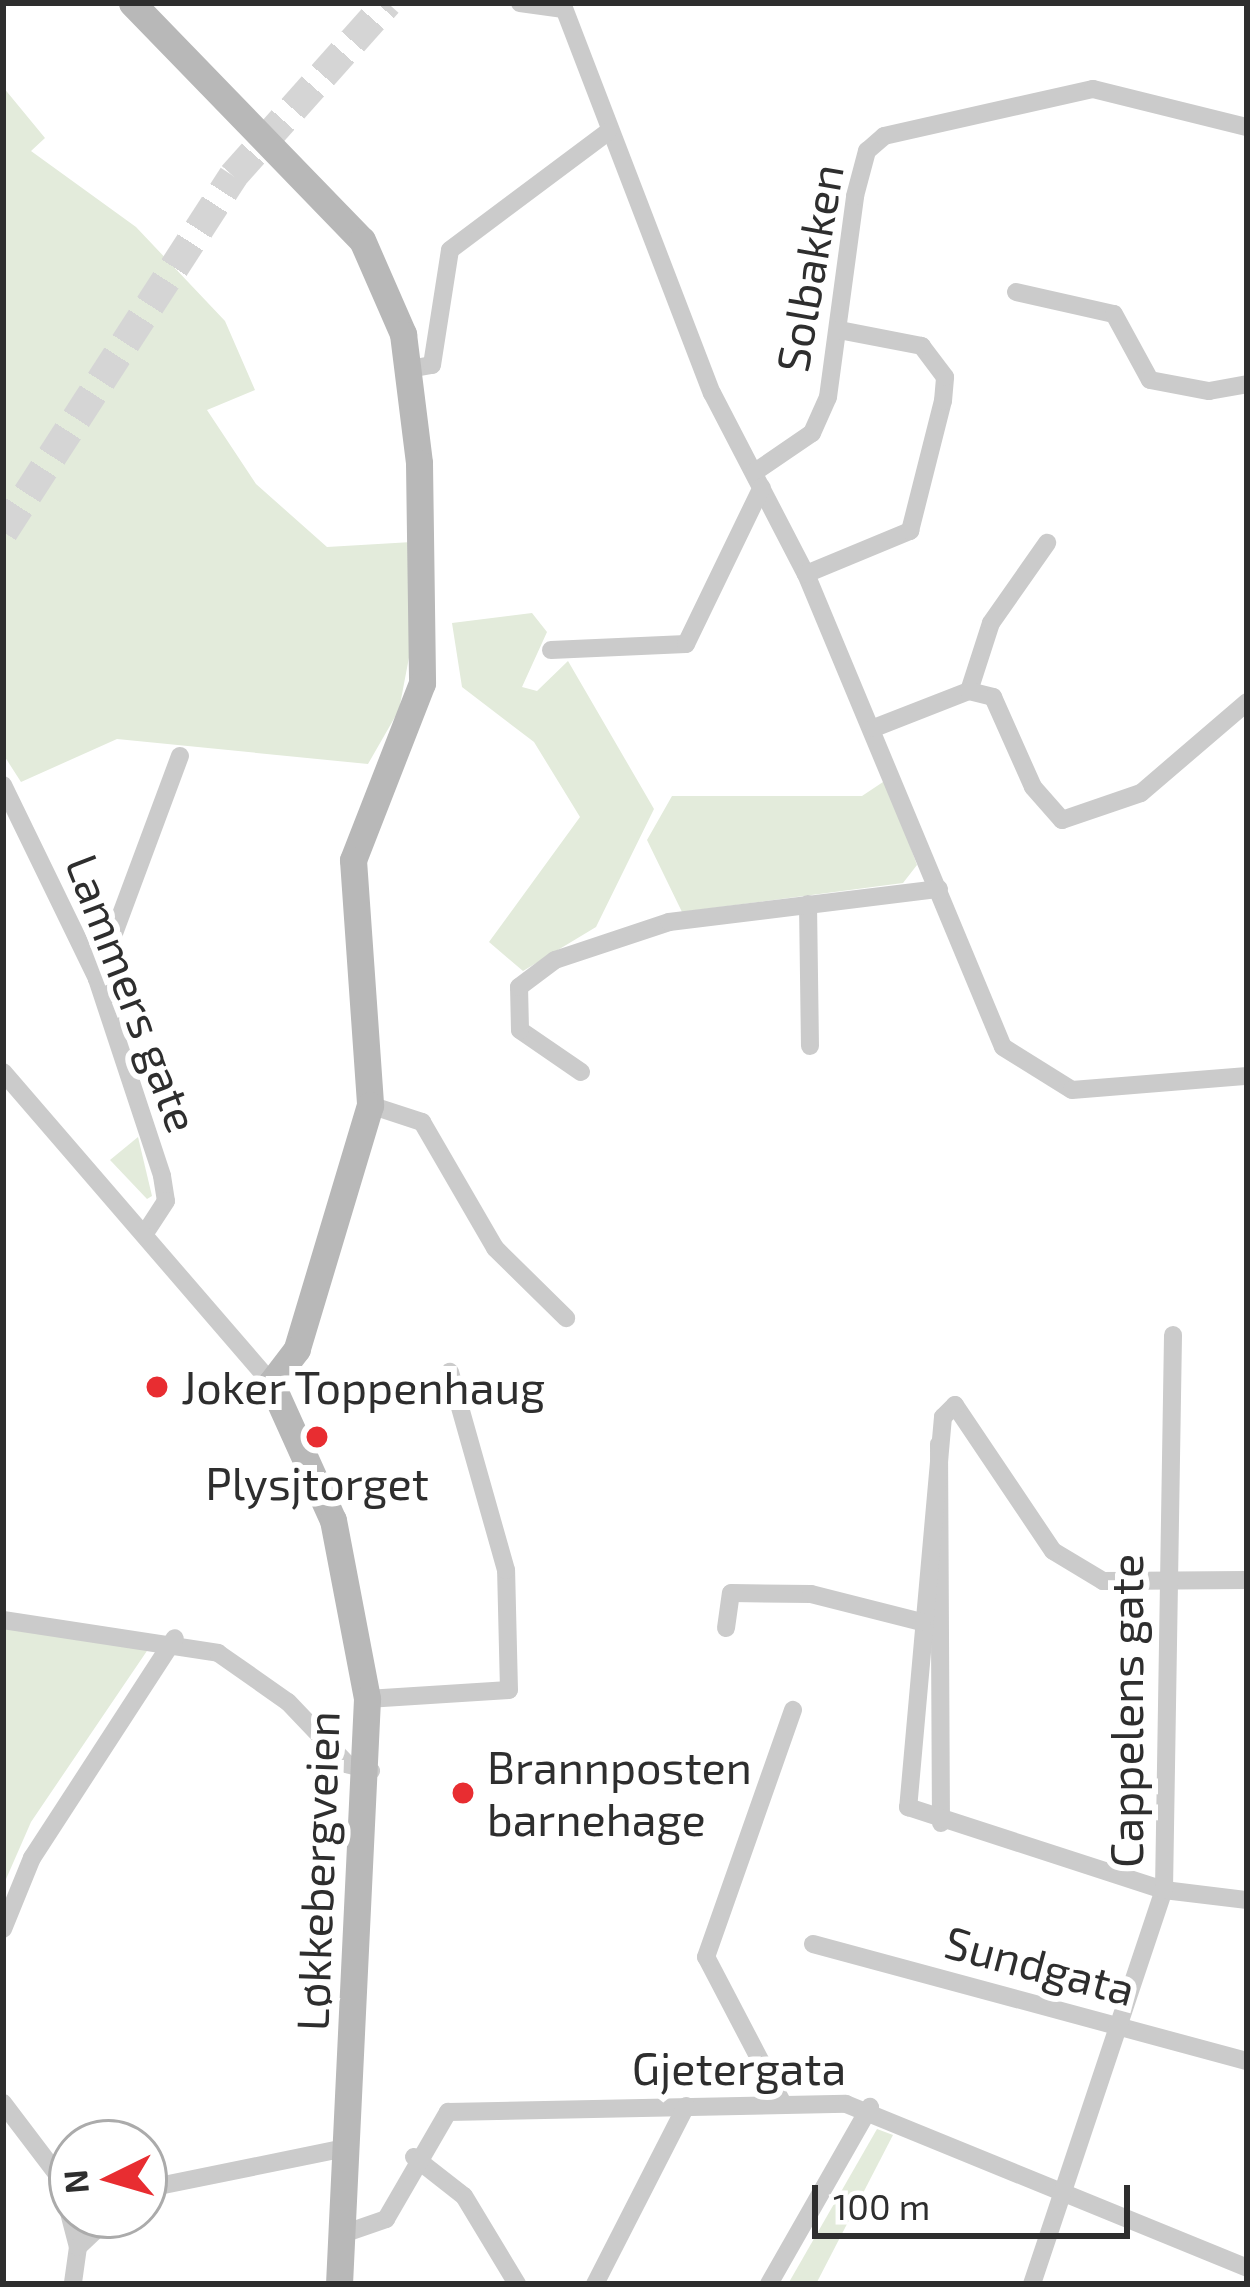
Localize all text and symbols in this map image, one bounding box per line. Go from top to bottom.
street label: Solbakken [764,160,854,376]
street label: Lammers gate [55,847,211,1139]
place label: Joker Toppenhaug [181,1360,547,1414]
marker: Joker Toppenhaug [144,1374,170,1400]
marker: Plysjtorget [304,1424,330,1450]
place label: Plysjtorget [205,1456,429,1510]
street label: Cappelens gate [1099,1554,1153,1868]
street label: Løkkebergveien [284,1710,350,2032]
place label: Brannposten barnehage [487,1740,752,1846]
marker: Brannposten barnehage [450,1780,476,1806]
street label: Sundgata [939,1914,1141,2016]
street label: Gjetergata [632,2041,846,2095]
north arrow [48,2119,168,2239]
scale bar [818,2161,1136,2235]
text: N [54,2168,96,2195]
text: 100 m [833,2184,930,2227]

